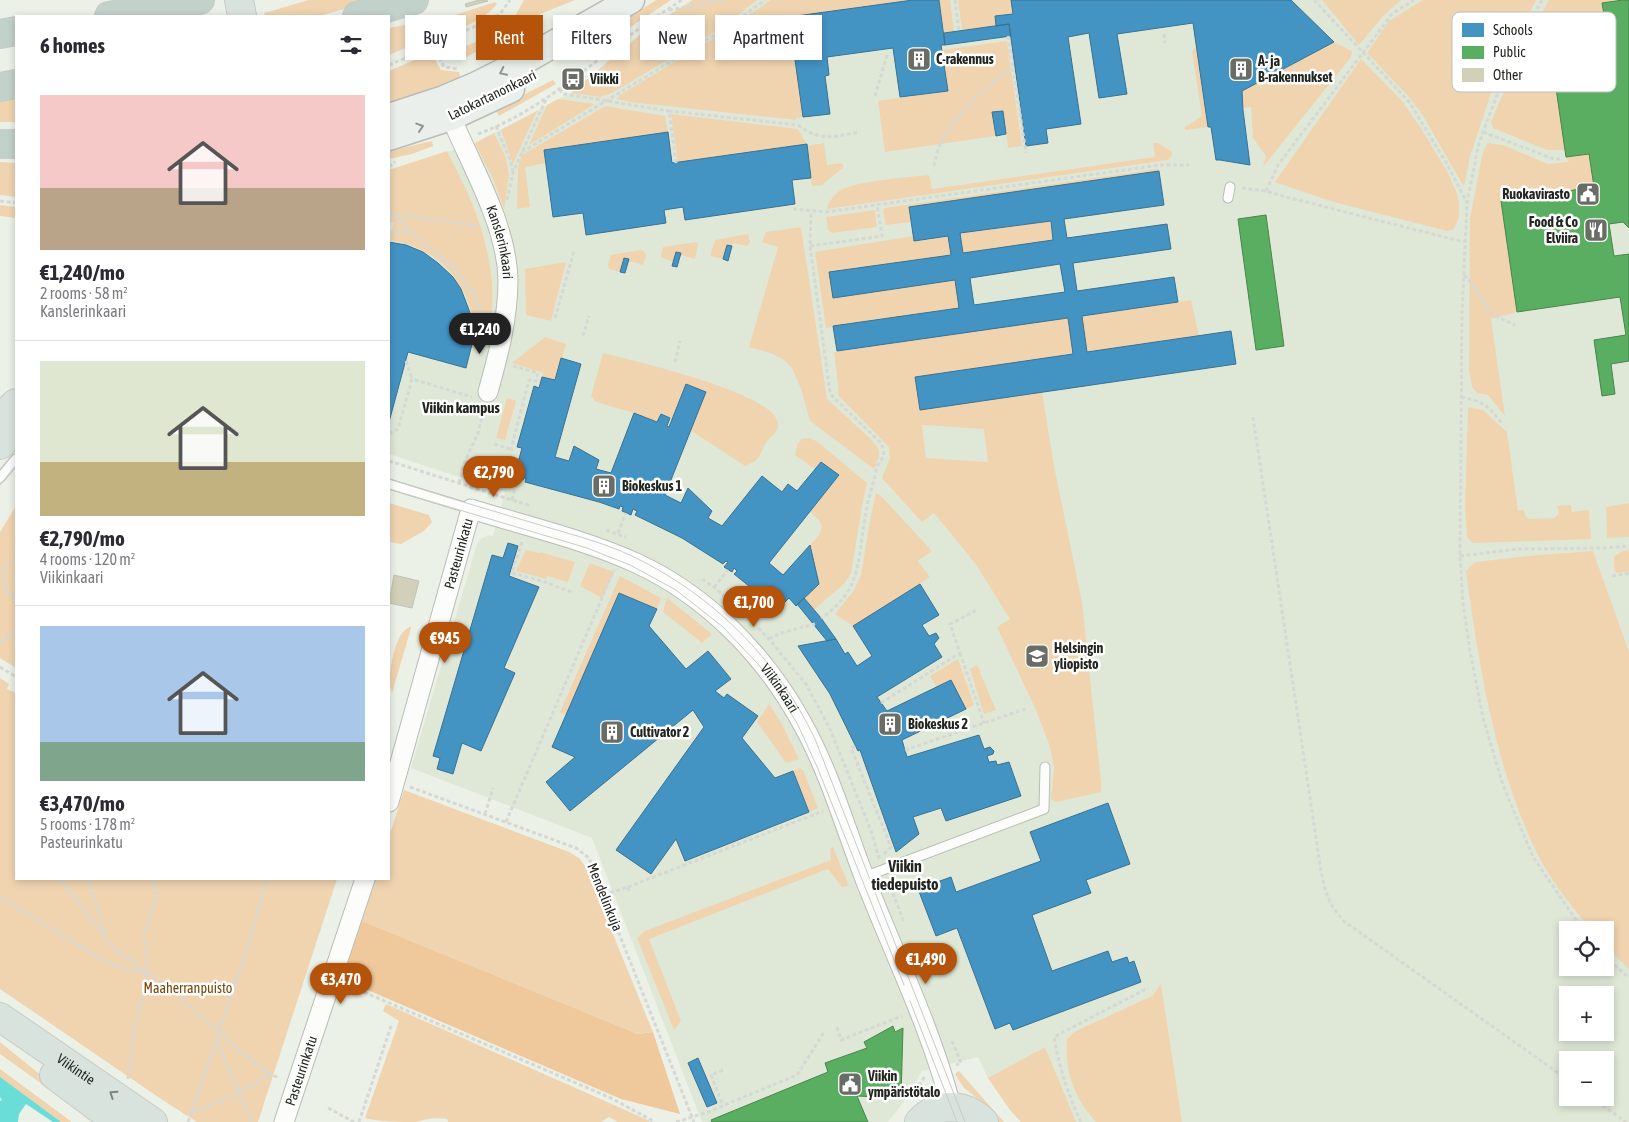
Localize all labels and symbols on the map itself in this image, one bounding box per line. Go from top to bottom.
legend [1452,12,1616,92]
text: Schools [1493,22,1533,38]
text: Public [1493,44,1526,60]
building icon: C-rakennus [906,46,932,72]
place label: C-rakennus [936,51,994,67]
place label: A- ja B-rakennukset [1257,53,1333,85]
building icon: A- ja B-rakennukset [1228,56,1254,82]
one-way arrow [500,66,509,76]
bus stop icon: Viikki [560,66,586,92]
street label: Latokartanonkaari [445,67,539,123]
text: Other [1493,67,1523,83]
place label: Viikki [589,71,619,87]
one-way arrow [415,122,423,132]
public building icon: Ruokavirasto [1575,181,1601,207]
place label: Ruokavirasto [1502,186,1570,202]
street label: Kanslerinkaari [483,203,516,279]
place label: Food & Co Elviira [1529,214,1578,246]
restaurant icon: Food & Co Elviira [1583,217,1609,243]
pin: €1,240 [439,312,521,355]
district label: Viikin kampus [421,399,500,416]
pin: €2,790 [453,456,535,498]
building icon: Biokeskus 1 [591,473,617,499]
place label: Biokeskus 1 [622,478,682,494]
street label: Pasteurinkatu [441,516,476,591]
pin: €1,700 [713,586,795,628]
pin: €945 [415,622,475,664]
place label: Helsingin yliopisto [1054,640,1103,672]
school or university icon: Helsingin yliopisto [1024,643,1050,669]
street label: Viikinkaari [757,660,802,715]
building icon: Biokeskus 2 [877,711,903,737]
place label: Biokeskus 2 [908,716,968,732]
building icon: Cultivator 2 [599,719,625,745]
place label: Cultivator 2 [630,724,690,740]
district label: Viikin tiedepuisto [871,857,939,893]
street label: Mendelinkuja [584,861,626,933]
pin: €1,490 [885,942,967,985]
pin: €3,470 [300,962,382,1005]
park label: Maaherranpuisto [144,980,232,996]
street label: Pasteurinkatu [282,1034,320,1108]
street label: Viikintie [54,1050,98,1088]
place label: Viikin ympäristötalo [867,1068,941,1100]
public building icon: Viikin ympäristötalo [837,1071,863,1097]
one-way arrow [110,1091,119,1100]

